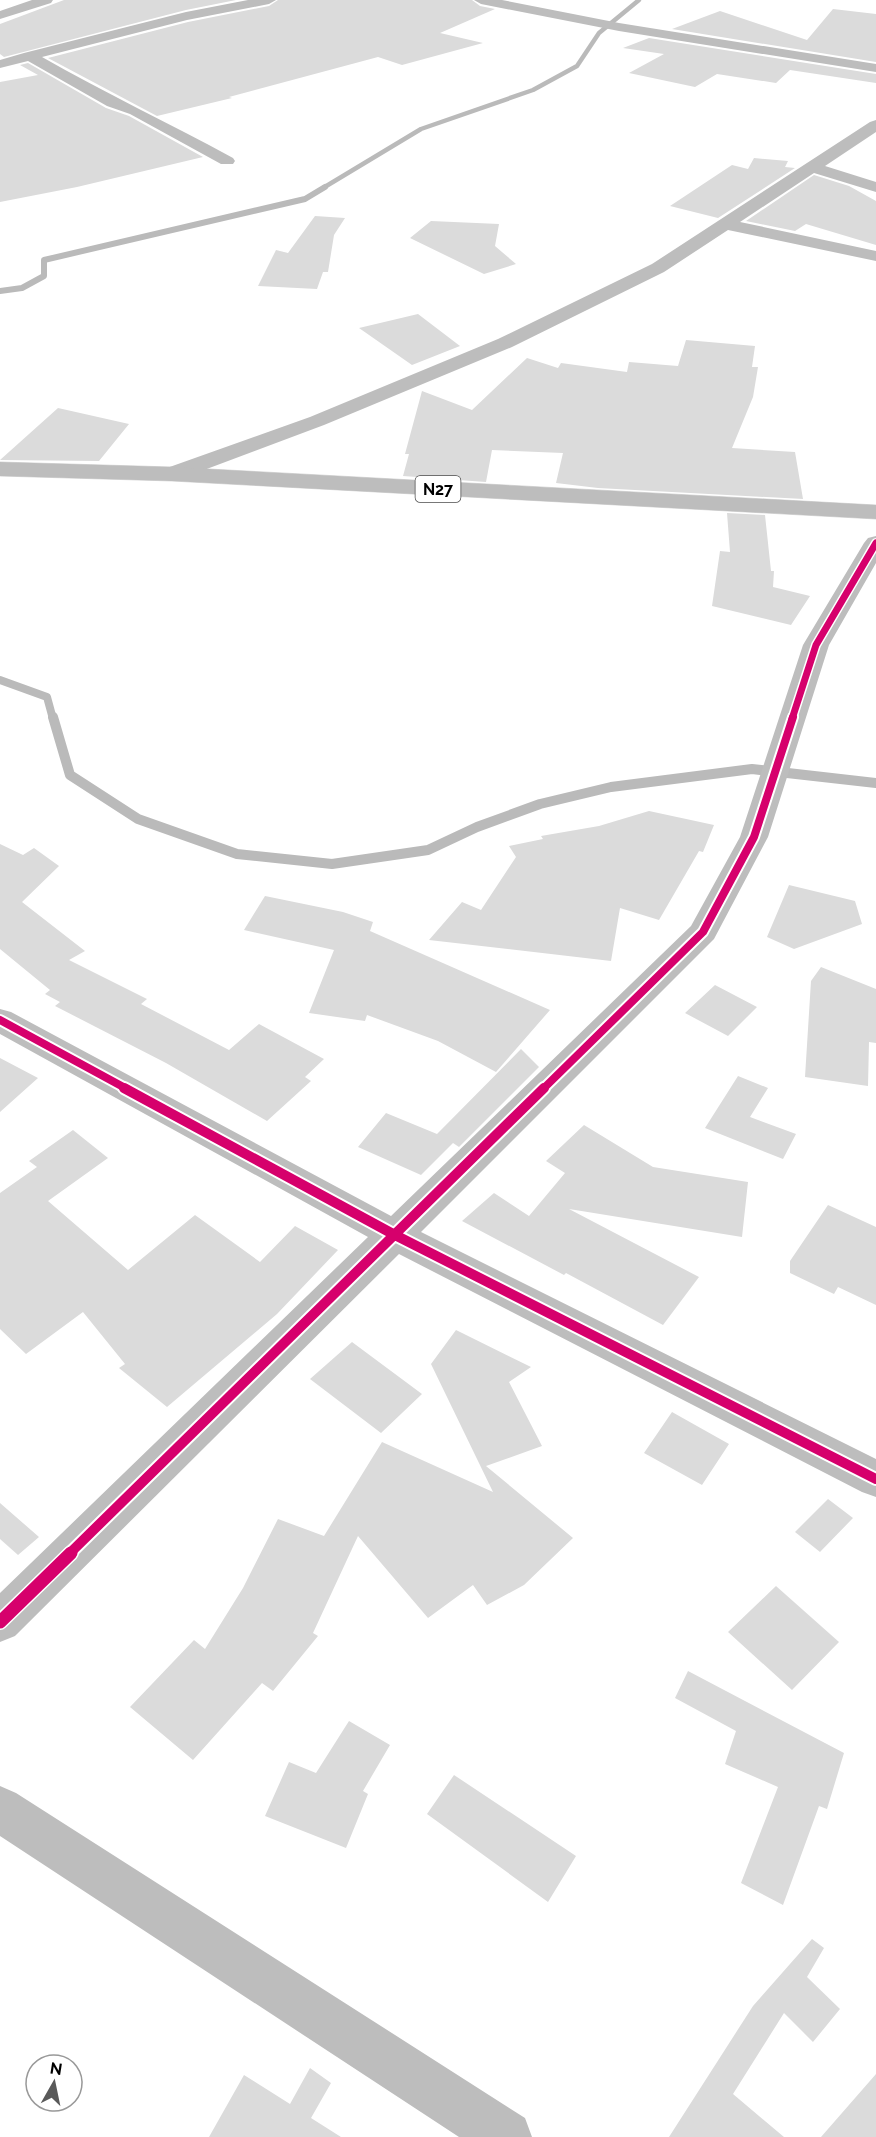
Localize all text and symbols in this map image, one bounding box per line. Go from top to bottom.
road number: N27 [416,476,460,502]
north arrow [24,2053,84,2113]
text: N [49,2058,64,2079]

